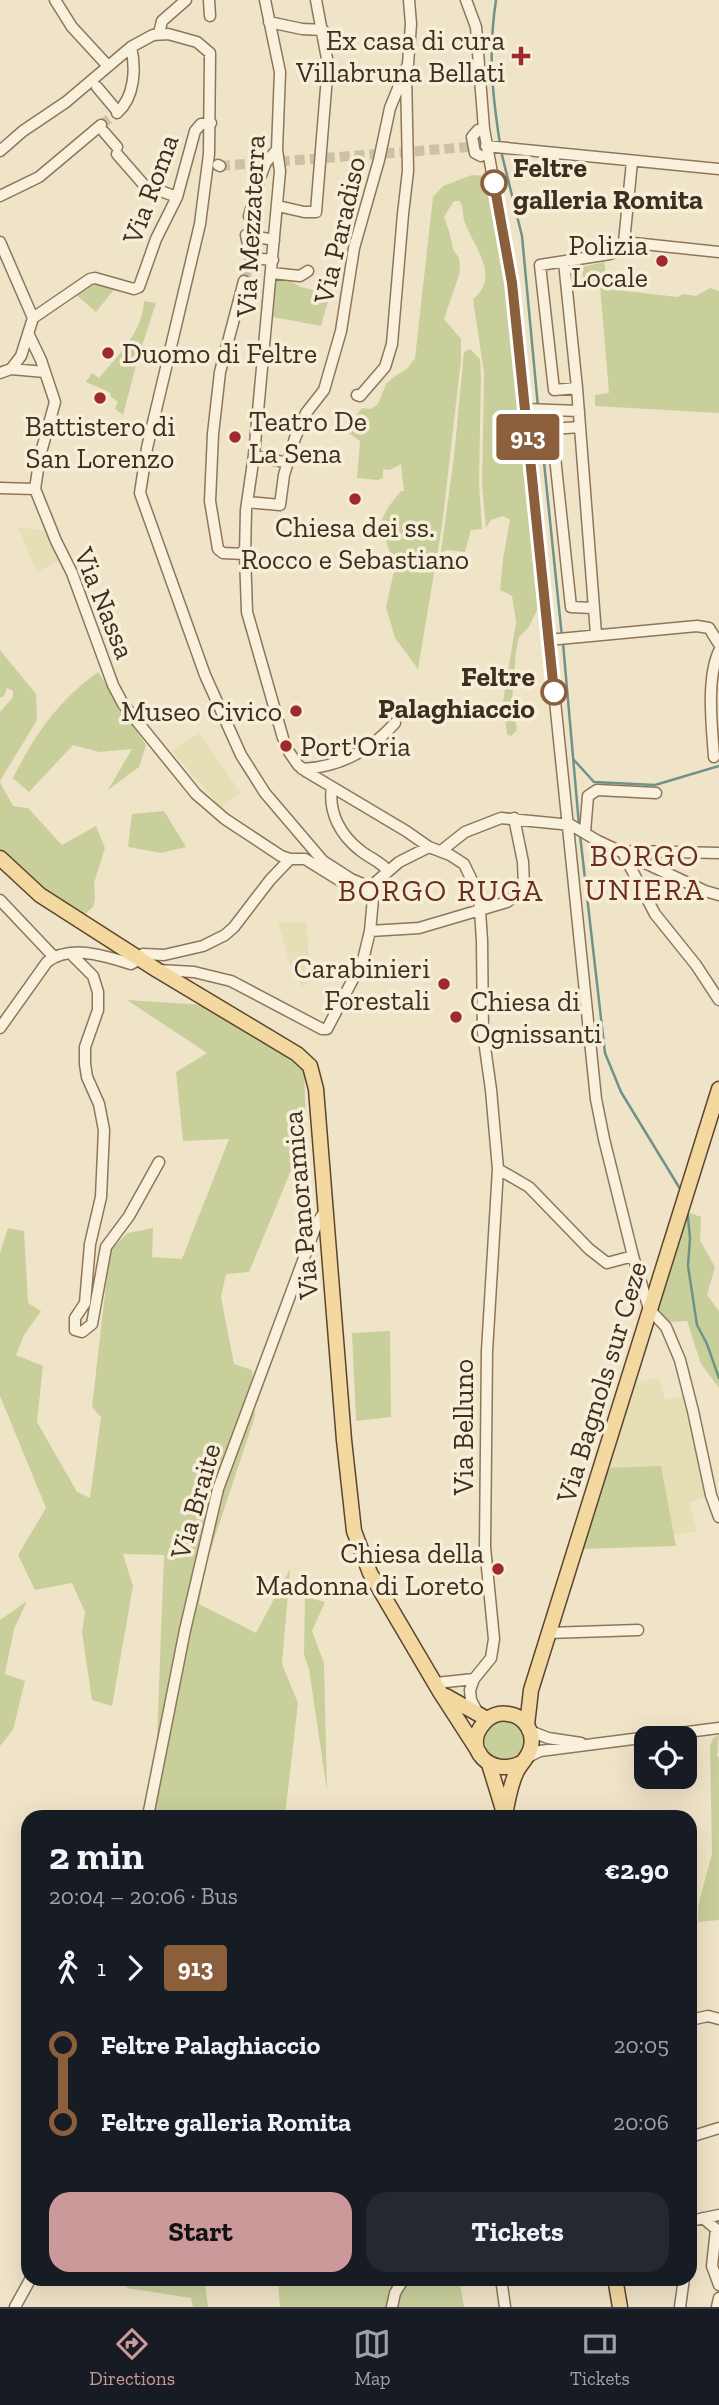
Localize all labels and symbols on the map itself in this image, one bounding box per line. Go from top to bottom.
place label: Ex casa di cura Villabruna Bellati [295,24,505,89]
marker: Ex casa di cura Villabruna Bellati [511,46,531,66]
street label: Via Roma [115,129,186,249]
street label: Via Mezzaterra [229,134,272,319]
place label: Feltre galleria Romita [513,151,703,216]
street label: Via Paradiso [306,153,372,308]
marker: Feltre galleria Romita [481,170,507,196]
place label: Polizia Locale [569,229,648,294]
marker: Polizia Locale [654,253,670,269]
place label: Duomo di Feltre [122,337,317,370]
marker: Duomo di Feltre [100,345,116,361]
marker: Battistero di San Lorenzo [92,390,108,406]
place label: Teatro De La Sena [249,405,367,470]
place label: Battistero di San Lorenzo [25,410,175,475]
line badge: 913 [488,414,568,460]
marker: Teatro De La Sena [227,429,243,445]
marker: Chiesa dei ss. Rocco e Sebastiano [347,491,363,507]
place label: Chiesa dei ss. Rocco e Sebastiano [241,511,469,576]
street label: Via Nassa [67,542,142,664]
place label: Feltre Palaghiaccio [378,660,535,725]
marker: Feltre Palaghiaccio [541,679,567,705]
place label: Museo Civico [121,695,282,728]
marker: Museo Civico [288,703,304,719]
place label: Port'Oria [300,730,411,763]
marker: Port'Oria [278,738,294,754]
district label: BORGO UNIERA [585,838,705,908]
district label: BORGO RUGA [338,873,544,909]
place label: Carabinieri Forestali [294,952,430,1017]
marker: Carabinieri Forestali [436,976,452,992]
place label: Chiesa di Ognissanti [470,985,602,1050]
marker: Chiesa di Ognissanti [448,1009,464,1025]
street label: Via Panoramica [276,1109,325,1301]
street label: Via Bagnols sur Ceze [549,1257,654,1508]
street label: Via Belluno [447,1359,480,1496]
street label: Via Braite [163,1439,228,1564]
place label: Chiesa della Madonna di Loreto [255,1537,484,1602]
marker: Chiesa della Madonna di Loreto [490,1561,506,1577]

